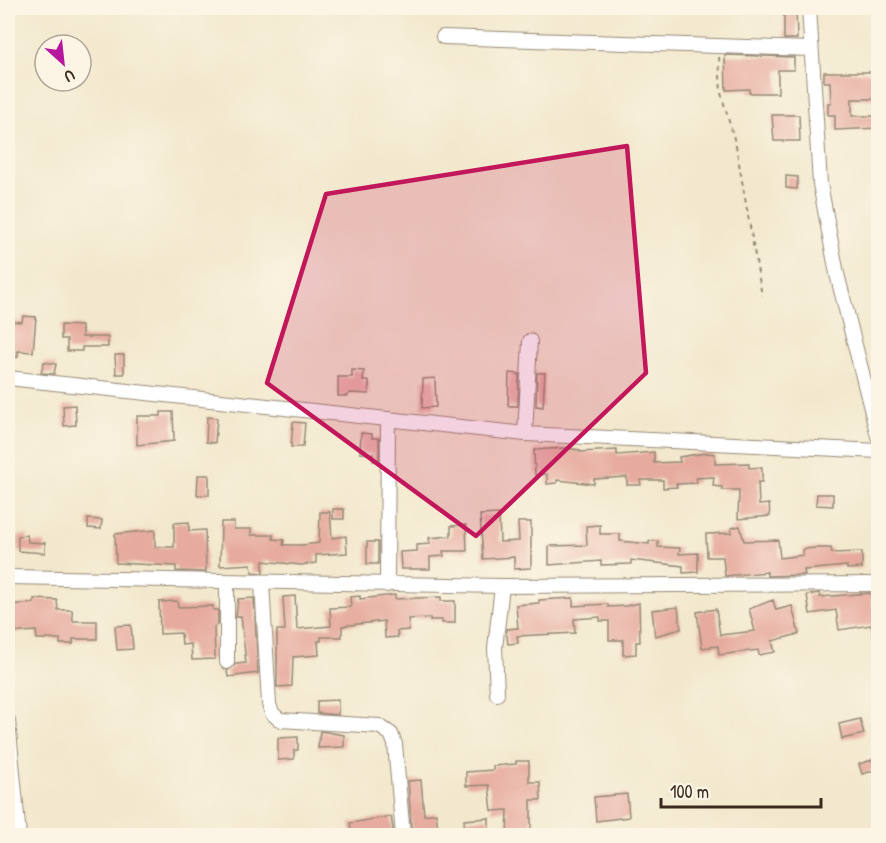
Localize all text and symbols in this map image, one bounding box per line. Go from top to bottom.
north arrow [33,33,93,93]
text: U [61,65,79,88]
scale bar [661,771,822,809]
text: 100 m [670,779,709,804]

